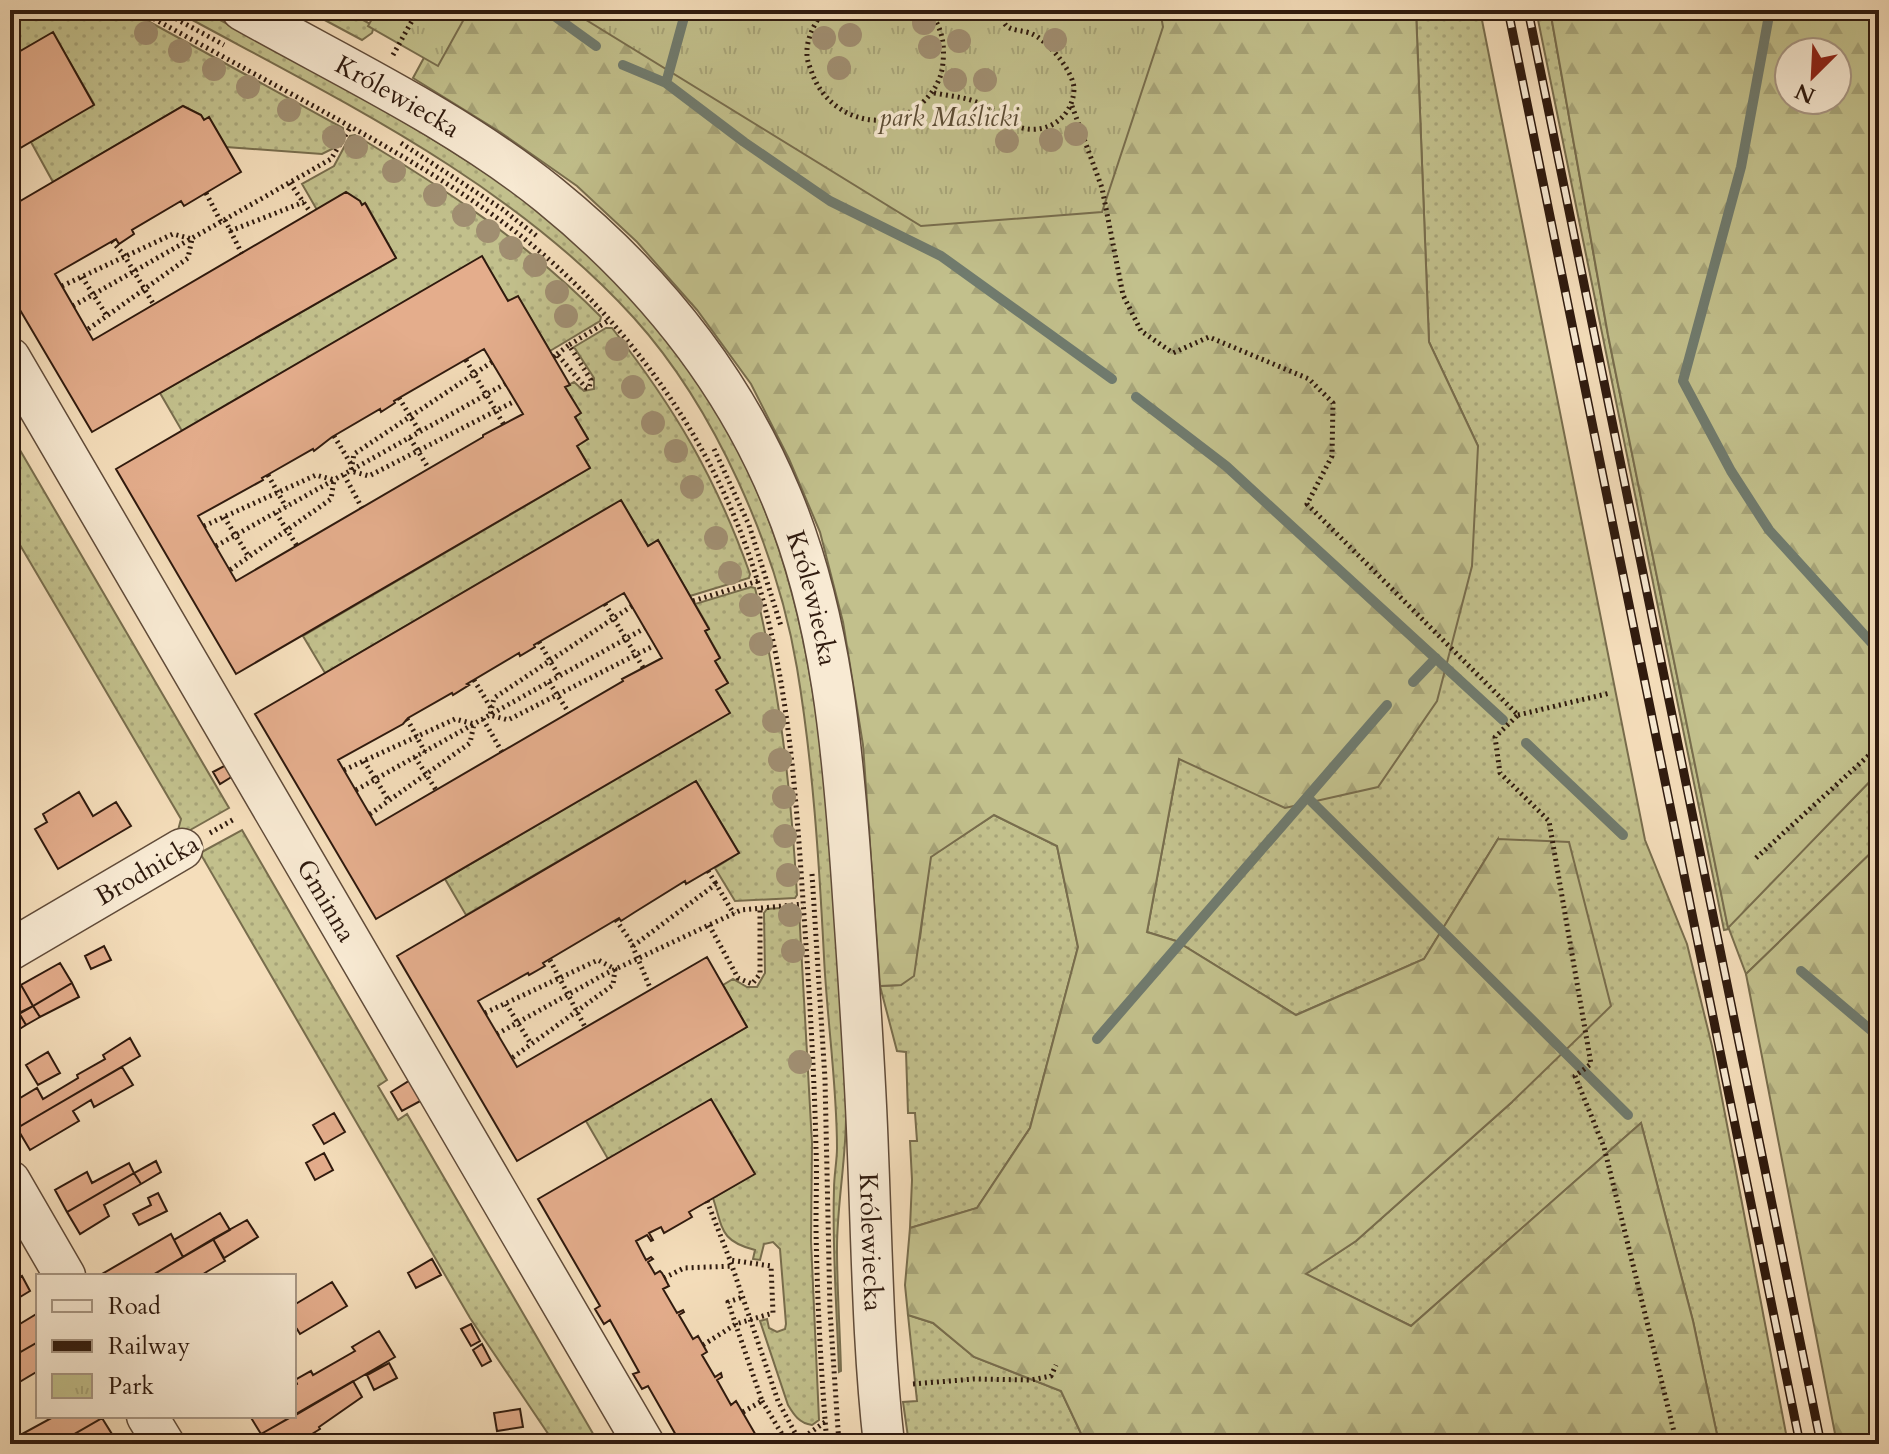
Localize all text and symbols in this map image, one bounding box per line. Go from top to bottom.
north arrow [1773,36,1853,116]
street label: Królewiecka [329,47,467,146]
text: N [1790,76,1820,111]
park label: park Maślicki [877,100,1020,135]
street label: Królewiecka [778,526,846,668]
street label: Brodnicka [89,826,205,914]
street label: Gminna [289,852,365,948]
street label: Królewiecka [851,1172,891,1312]
legend [36,1274,296,1418]
text: Road [108,1290,161,1323]
text: Railway [108,1330,190,1363]
text: Park [108,1370,154,1403]

